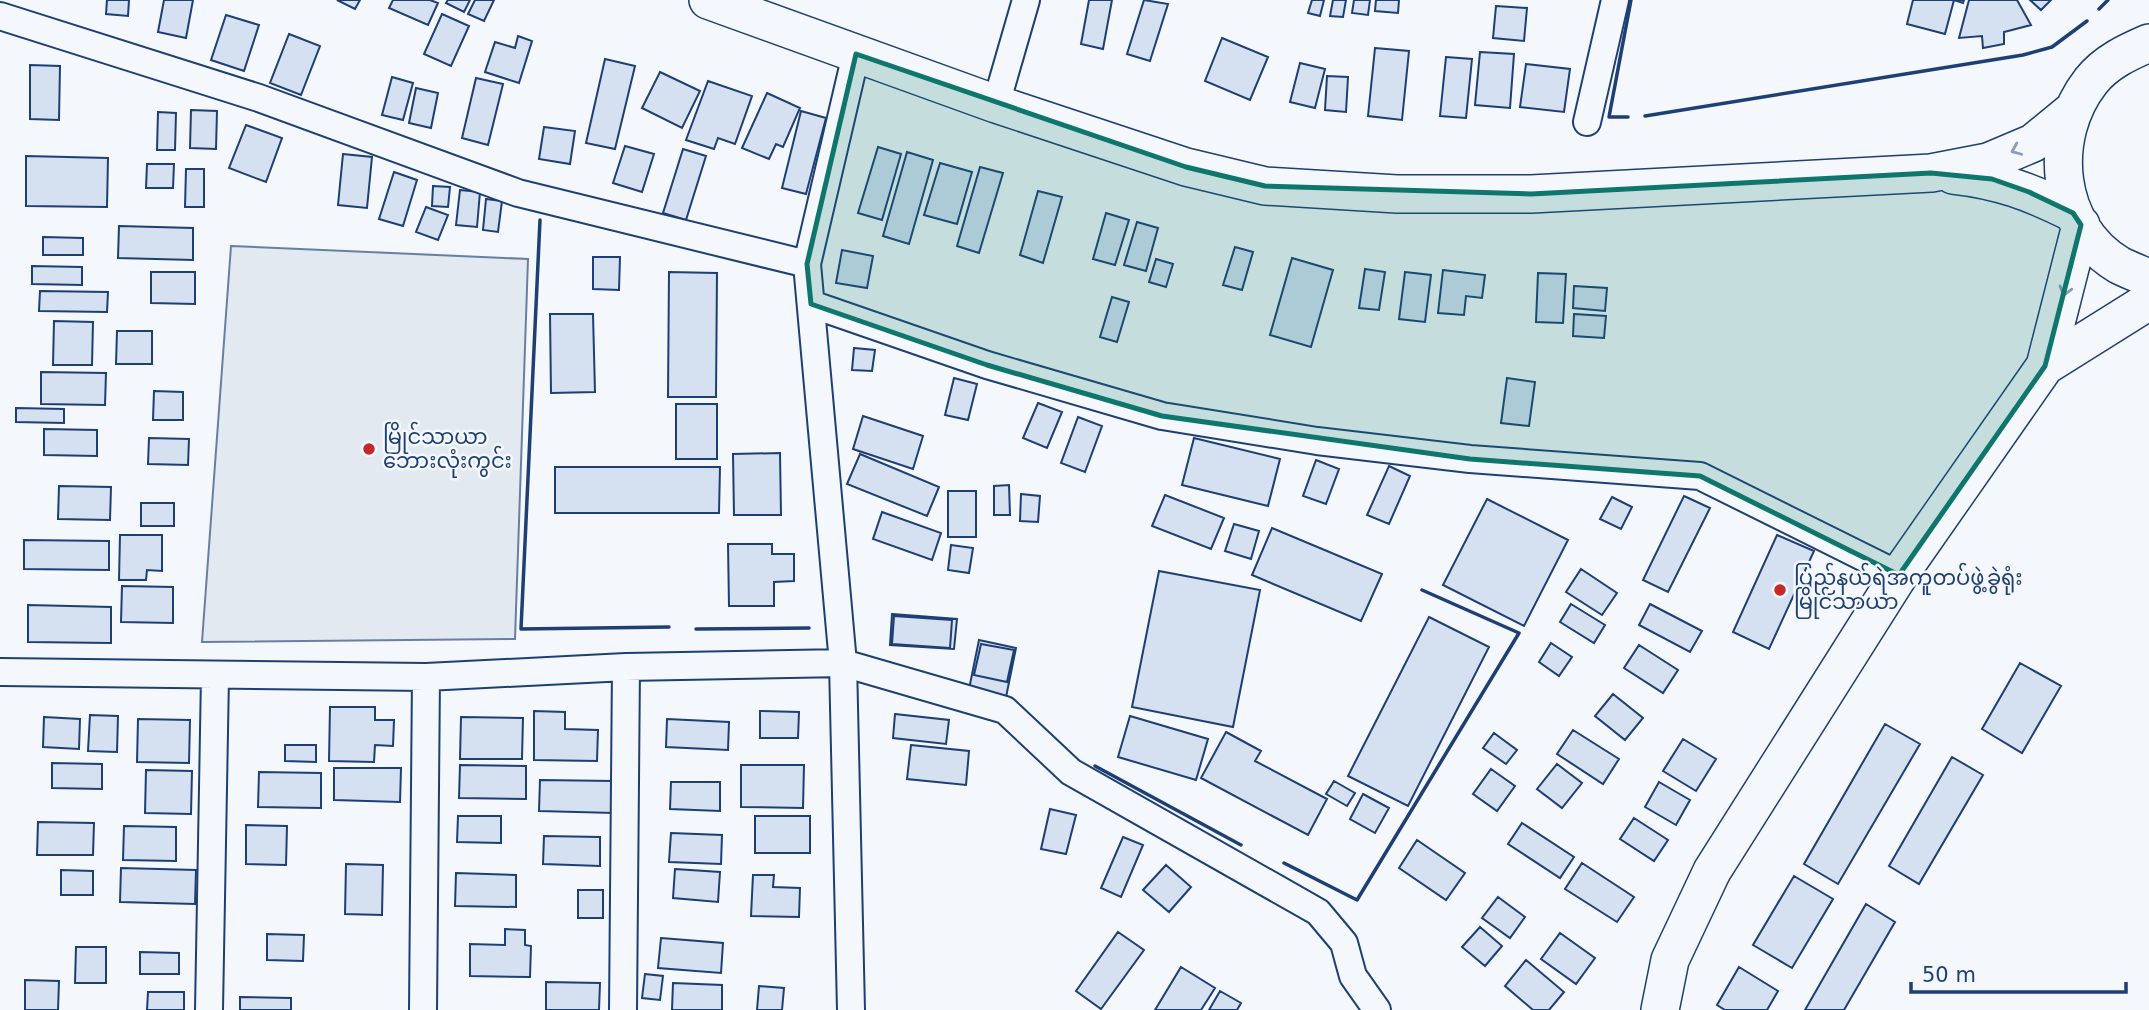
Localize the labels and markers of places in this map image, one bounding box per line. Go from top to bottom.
place label: မြိုင်သာယာ ဘေားလုံးကွင်း [383,421,512,478]
marker: မြိုင်သာယာ ဘေားလုံးကွင်း [361,441,377,457]
place label: ပြည်နယ်ရဲအကူတပ်ဖွဲ့ခွဲရုံး မြိုင်သာယာ [1794,562,2023,619]
marker: ပြည်နယ်ရဲအကူတပ်ဖွဲ့ခွဲရုံး မြိုင်သာယာ [1772,582,1788,598]

